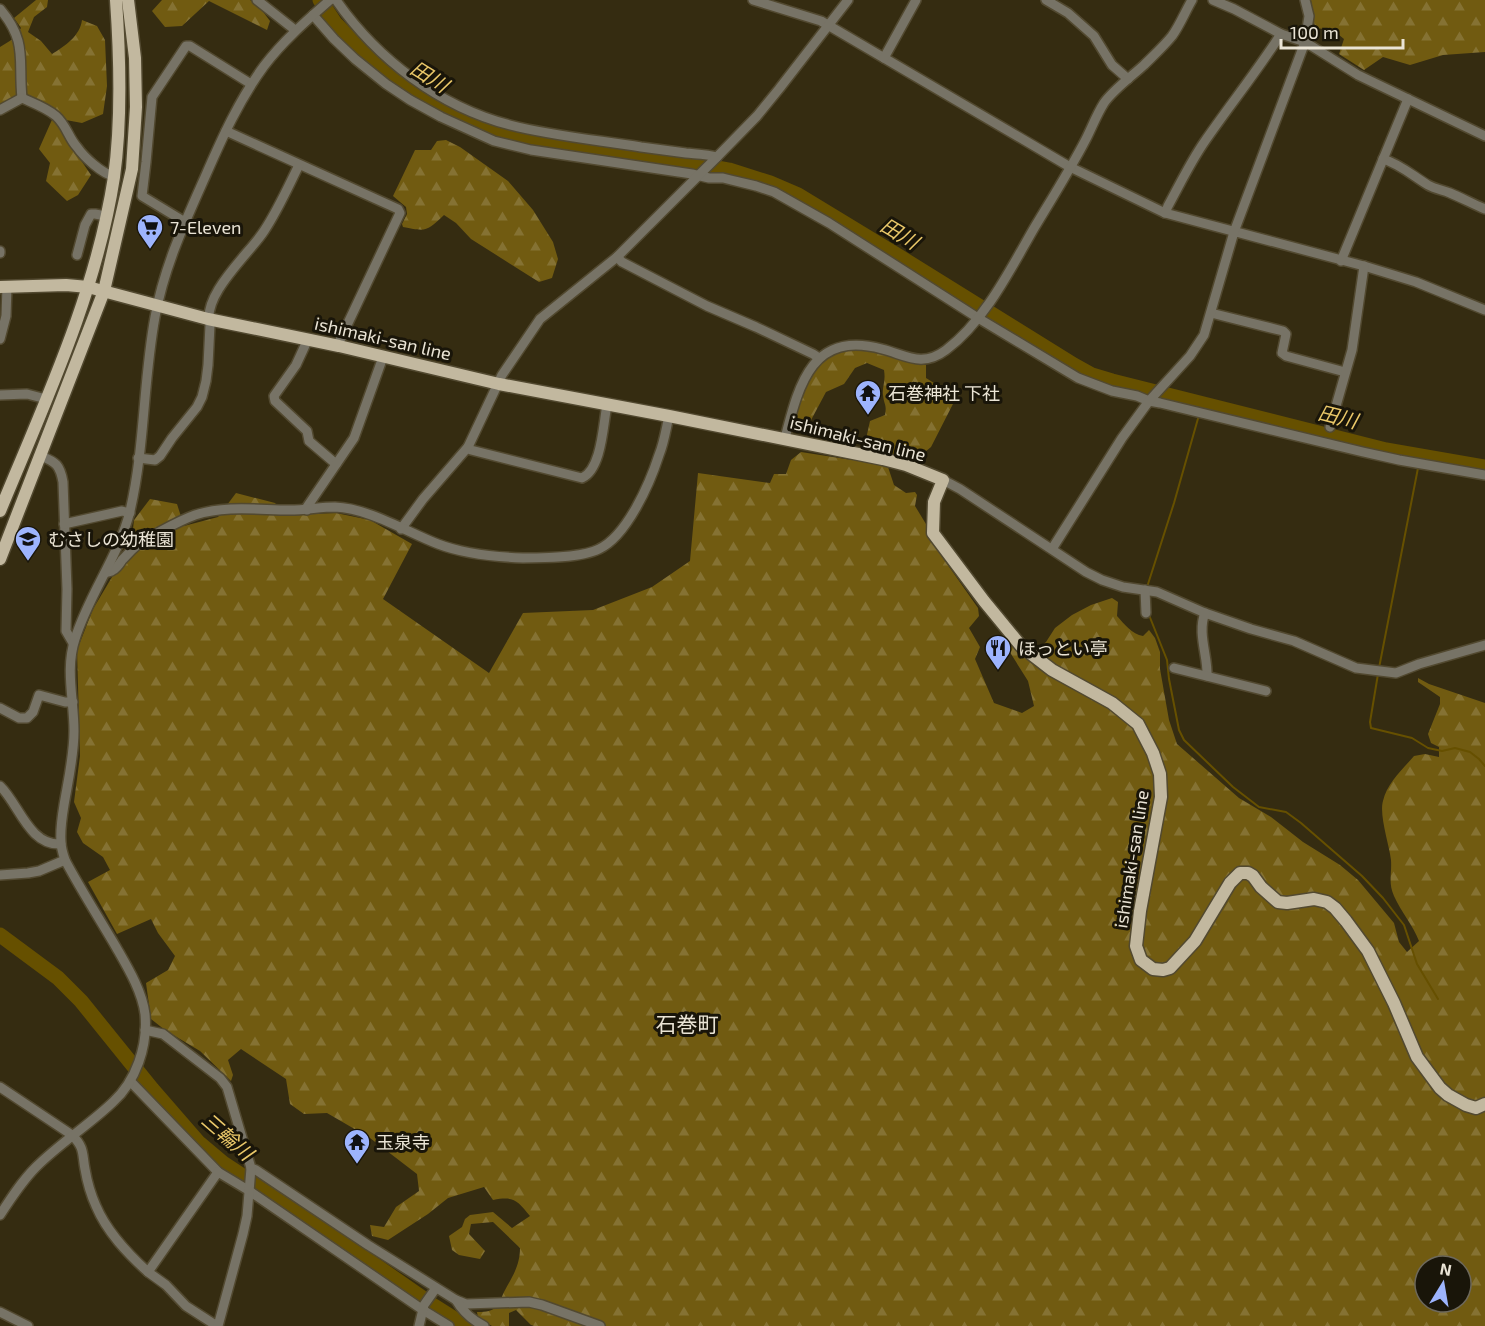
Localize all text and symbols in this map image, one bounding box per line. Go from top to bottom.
scale bar [1281,12,1402,50]
text: 100 m [1290,21,1339,43]
water label: 田川 [407,55,455,98]
supermarket icon: 7-Eleven [135,212,165,250]
water label: 田川 [877,212,925,255]
place label: 7-Eleven [170,216,242,238]
street label: ishimaki-san line [313,312,453,364]
temple icon: 石巻神社 下社 [853,378,883,416]
place label: 石巻神社 下社 [888,382,1000,404]
water label: 田川 [1316,400,1362,433]
street label: ishimaki-san line [788,410,928,466]
school or university icon: むさしの幼稚園 [13,524,43,562]
place label: むさしの幼稚園 [48,528,174,550]
restaurant icon: ほっとい亭 [983,633,1013,671]
place label: ほっとい亭 [1018,637,1108,659]
street label: ishimaki-san line [1109,788,1153,930]
district label: 石巻町 [656,1011,719,1036]
water label: 三輪川 [197,1107,260,1166]
temple icon: 玉泉寺 [342,1127,372,1165]
place label: 玉泉寺 [376,1131,430,1153]
north arrow [1413,1254,1473,1314]
text: N [1438,1258,1453,1279]

